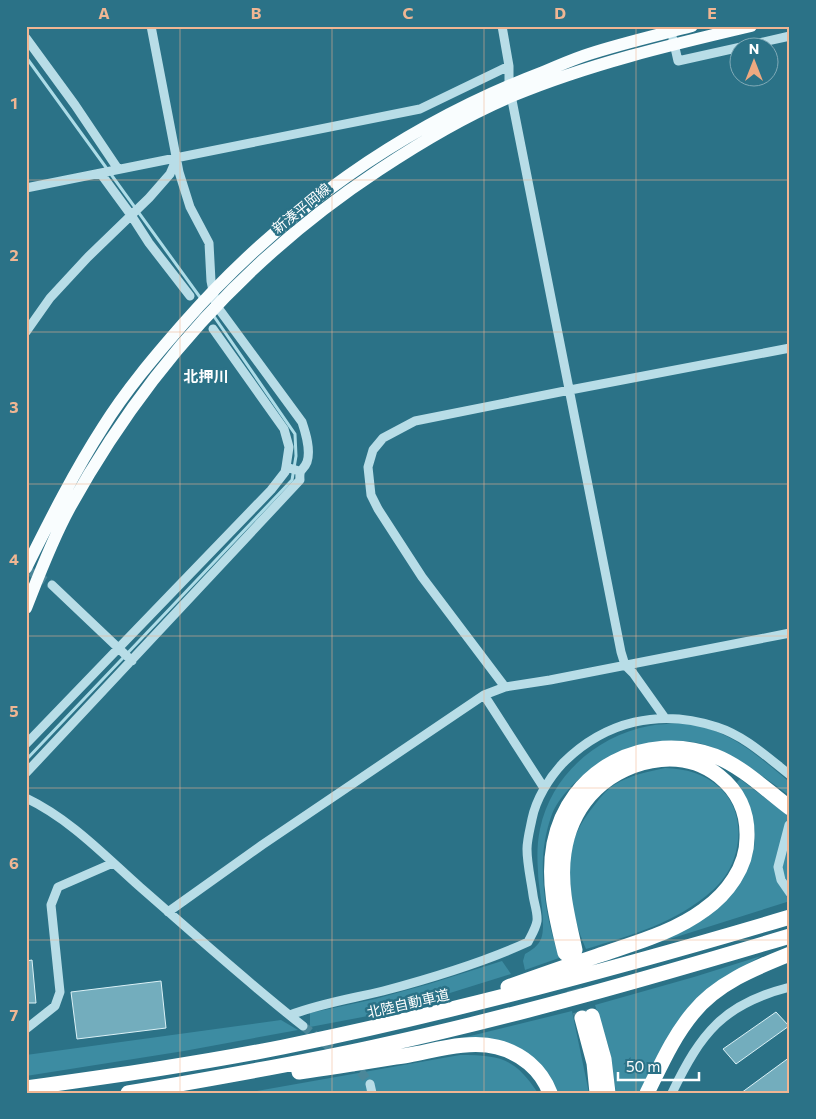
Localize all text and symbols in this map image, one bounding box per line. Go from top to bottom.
text: A [98,3,110,22]
text: B [251,3,262,22]
text: C [403,3,414,22]
text: D [554,3,566,22]
text: E [707,3,717,22]
north arrow [728,38,778,88]
text: N [749,40,759,57]
text: 1 [10,93,18,112]
street label: 新湊平岡線 [268,179,334,237]
text: 2 [9,245,19,264]
district label: 北押川 [183,367,229,385]
text: 3 [9,397,19,416]
text: 4 [9,549,19,568]
text: 5 [9,701,19,720]
text: 6 [9,853,19,872]
street label: 北陸自動車道 [365,985,451,1021]
text: 7 [10,1005,19,1024]
scale bar [618,1049,700,1081]
text: 50 m [626,1057,660,1075]

